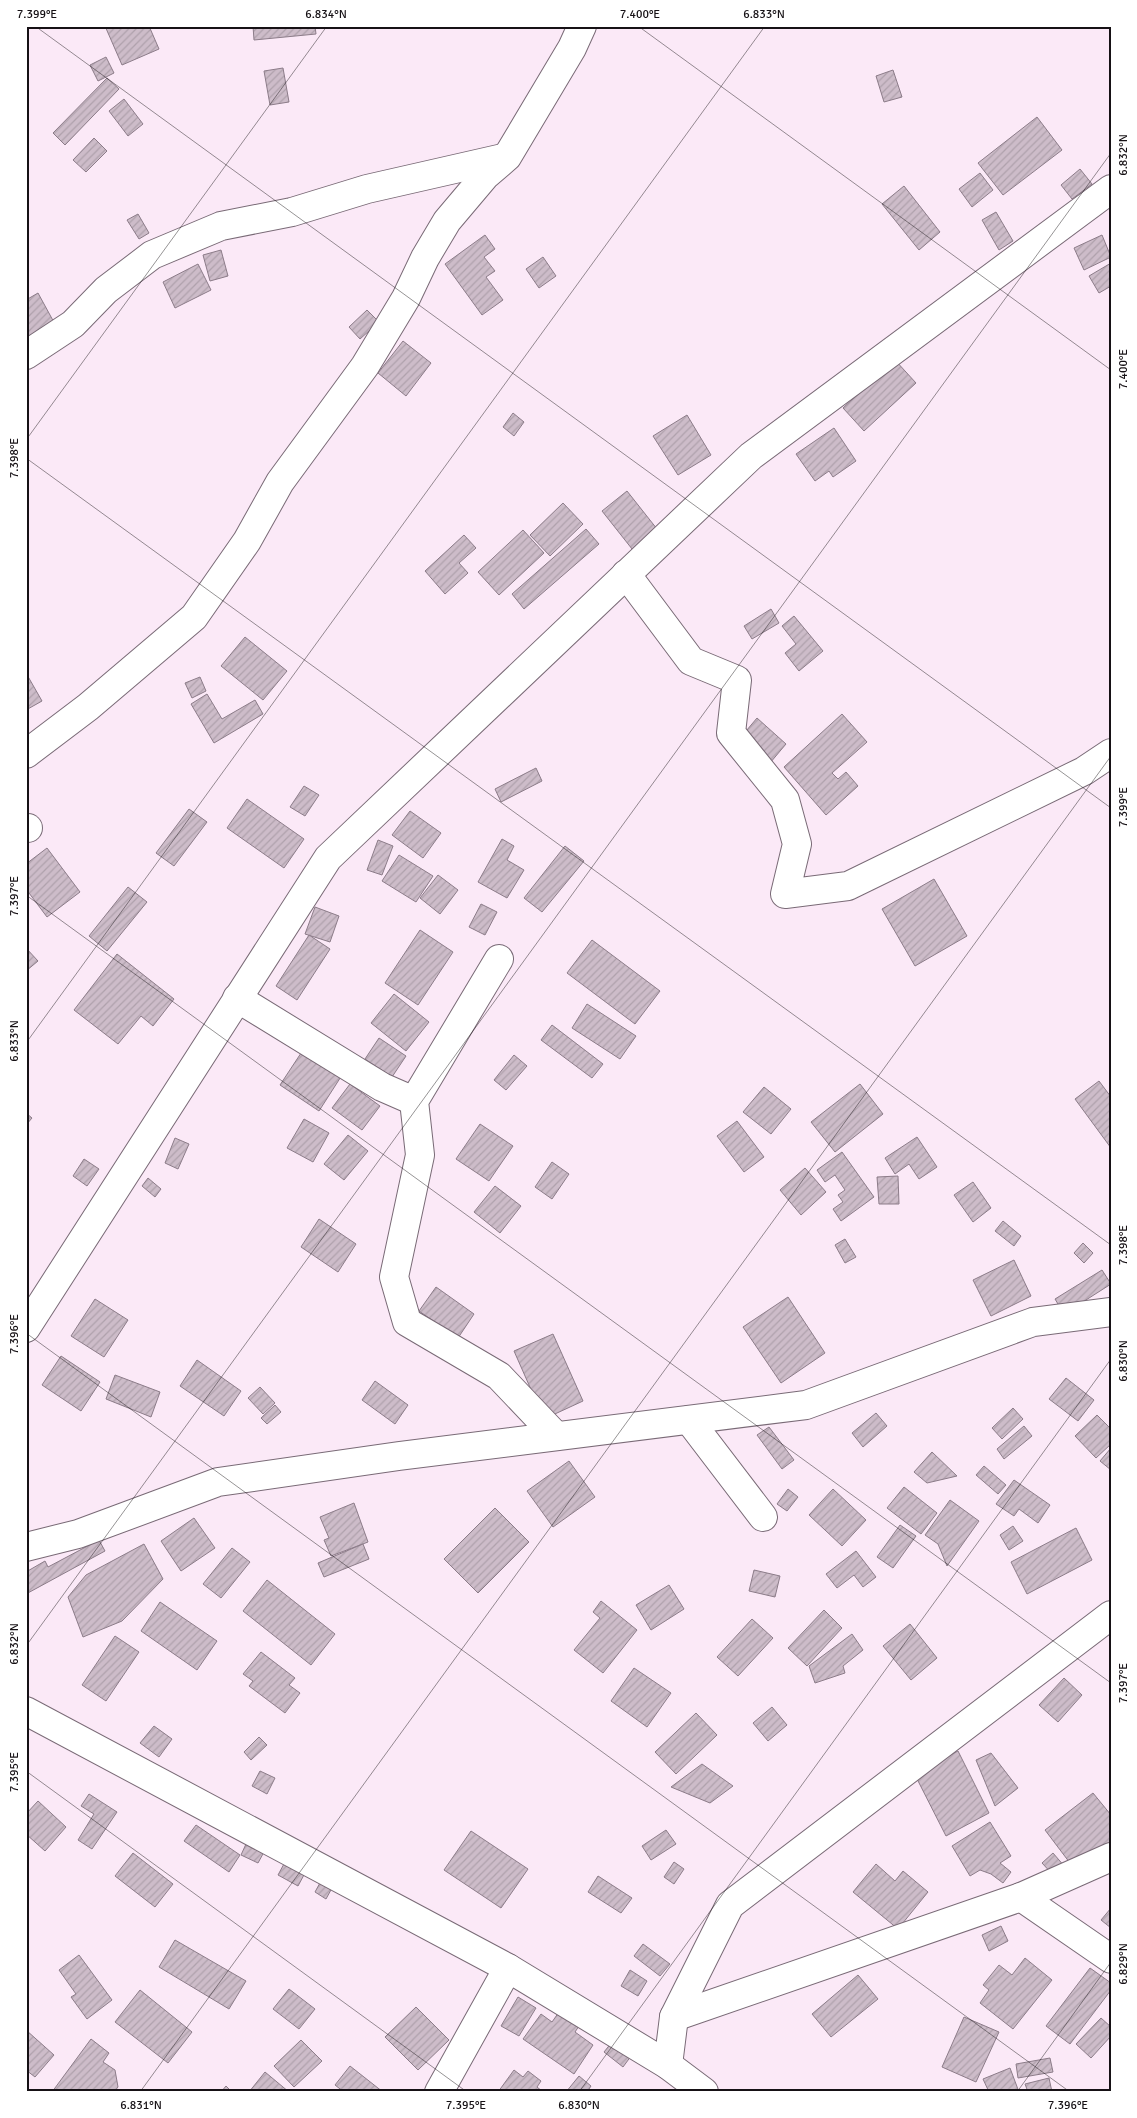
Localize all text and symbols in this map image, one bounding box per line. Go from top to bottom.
text: 7.399°E [17,7,57,22]
text: 6.834°N [305,7,347,22]
text: 7.400°E [620,7,660,22]
text: 6.833°N [743,7,785,22]
text: 6.832°N [1116,134,1131,176]
text: 7.400°E [1116,349,1131,389]
text: 7.398°E [7,438,22,478]
text: 7.399°E [1116,787,1131,827]
text: 7.397°E [7,876,22,916]
text: 6.833°N [7,1020,22,1062]
text: 7.398°E [1116,1225,1131,1265]
text: 7.396°E [7,1314,22,1354]
text: 6.830°N [1116,1340,1131,1382]
text: 6.832°N [7,1623,22,1665]
text: 7.397°E [1116,1663,1131,1703]
text: 7.395°E [7,1752,22,1792]
text: 6.829°N [1116,1943,1131,1985]
text: 6.831°N [120,2098,162,2113]
text: 7.395°E [446,2098,486,2113]
text: 6.830°N [558,2098,600,2113]
text: 7.396°E [1048,2098,1088,2113]

